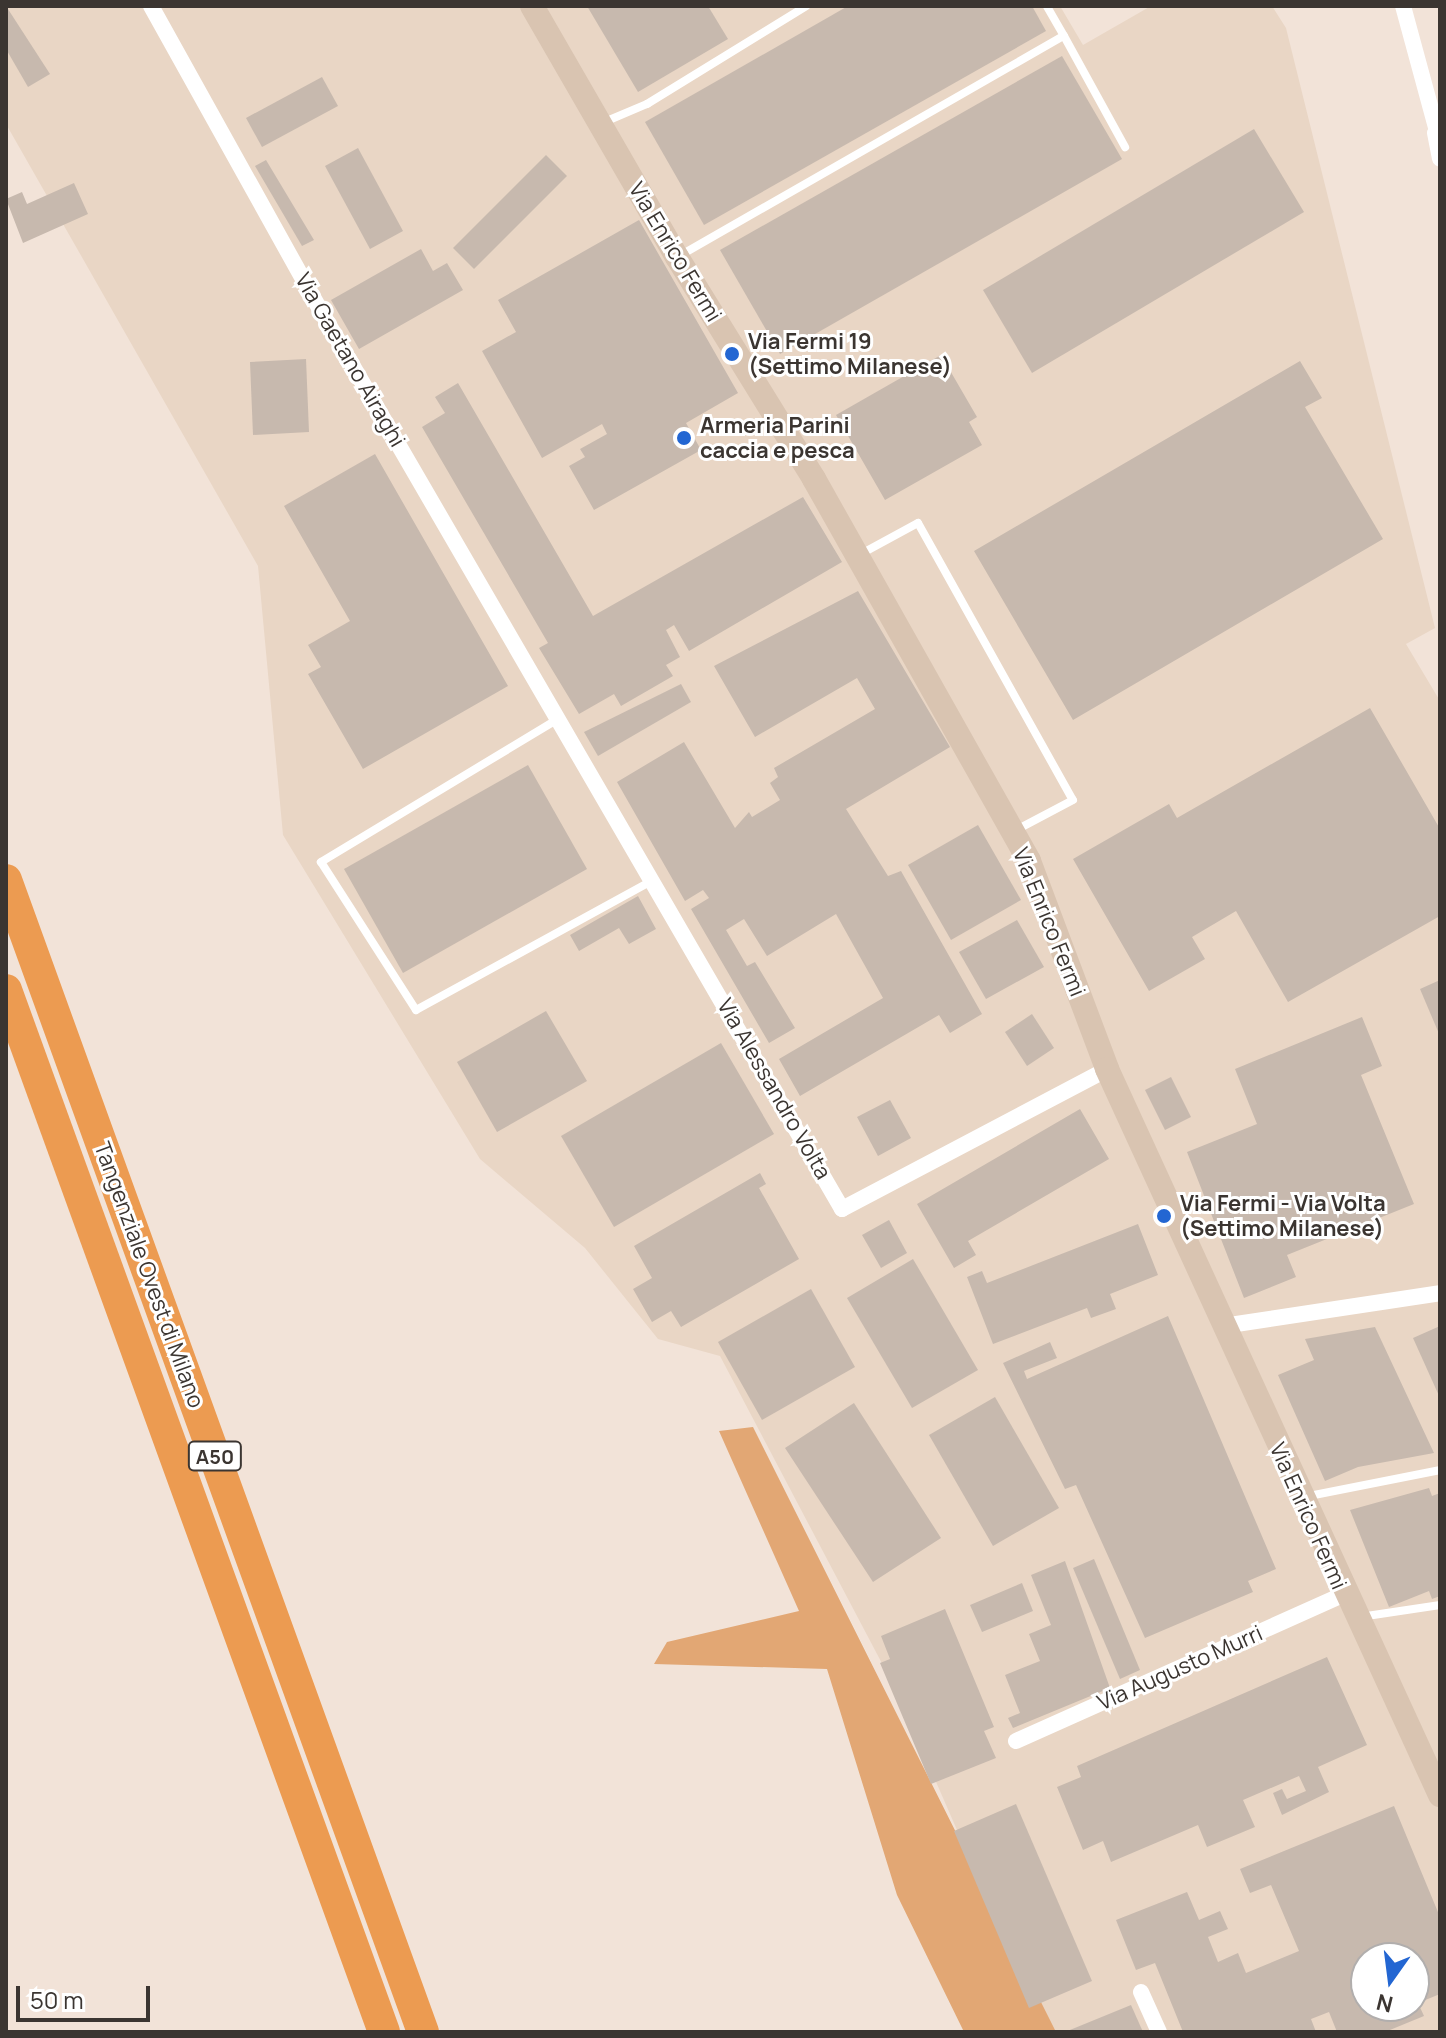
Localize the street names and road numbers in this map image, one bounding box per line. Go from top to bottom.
street label: Via Enrico Fermi [623,178,727,326]
street label: Via Gaetano Airaghi [289,268,411,452]
street label: Via Enrico Fermi [1007,844,1091,1000]
street label: Via Alessandro Volta [712,994,836,1184]
street label: Tangenziale Ovest di Milano [89,1139,209,1411]
street label: Via Enrico Fermi [1264,1439,1352,1593]
road number: A50 [187,1440,243,1472]
street label: Via Augusto Murri [1094,1620,1266,1716]

